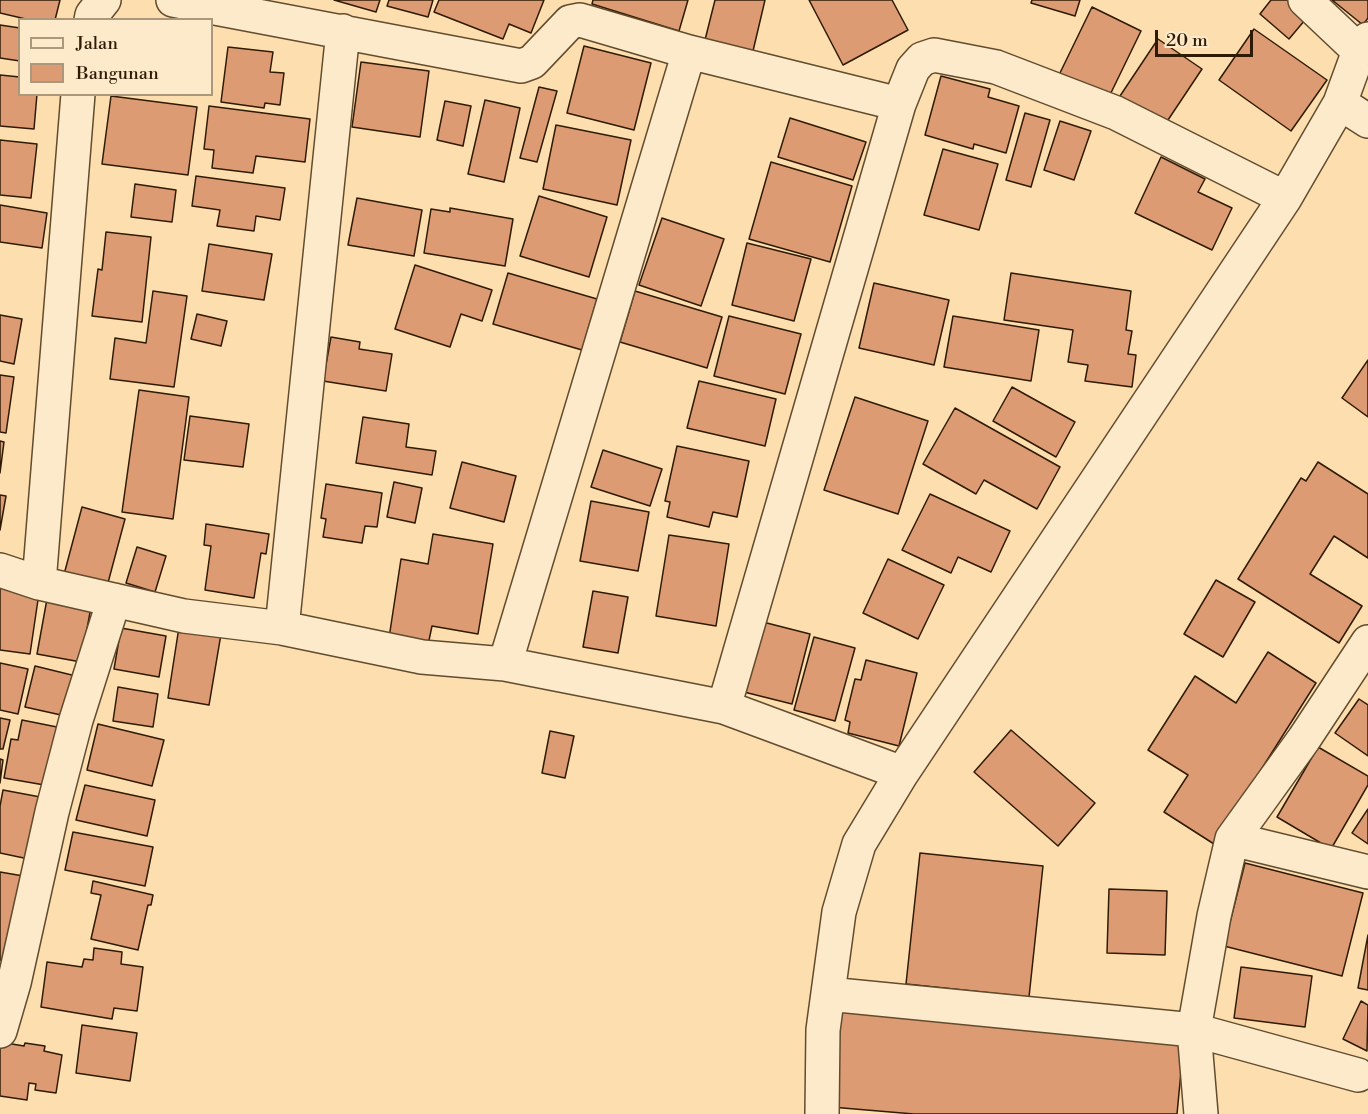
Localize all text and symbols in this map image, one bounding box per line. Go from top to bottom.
legend [18,18,213,96]
scale bar [1158,18,1256,56]
text: 20 m [1166,29,1208,52]
text: Jalan [76,32,118,55]
text: Bangunan [76,62,159,85]

